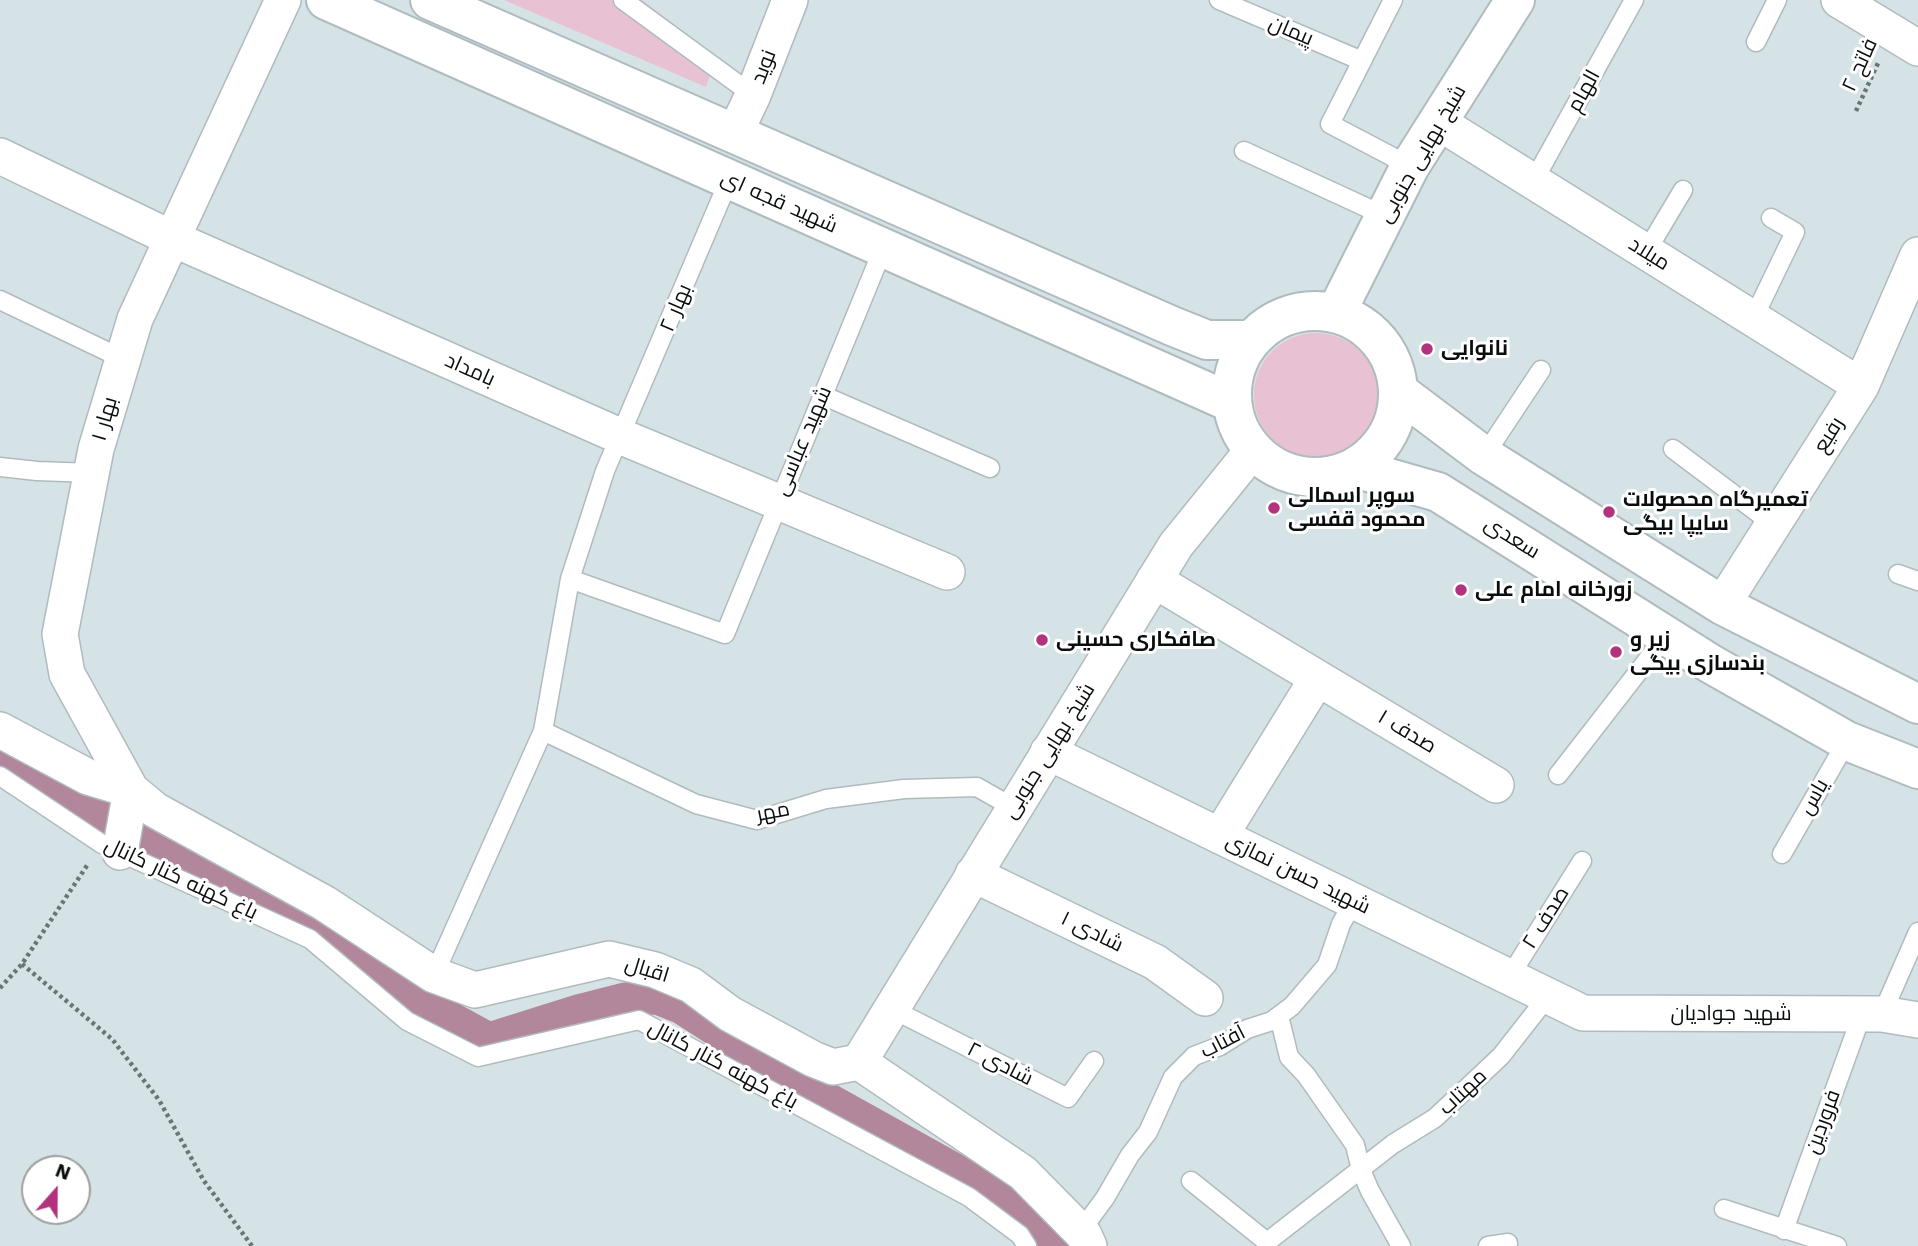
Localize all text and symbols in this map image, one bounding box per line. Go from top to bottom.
street label: پیمان [1265,10,1317,52]
street label: فاتح ۲ [1837,34,1883,96]
street label: نوید [746,46,782,88]
street label: الهام [1562,65,1606,117]
street label: شیخ بهایی جنوبی [1372,81,1472,227]
street label: شهید قجه ای [717,165,841,239]
street label: میلاد [1624,232,1674,276]
street label: بهار ۲ [655,280,697,336]
place label: نانوایی [1441,336,1508,362]
marker: نانوایی [1419,341,1435,357]
street label: بامداد [441,348,499,392]
street label: شهید عباسی [769,382,837,500]
street label: بهار ۱ [87,394,123,444]
street label: رفیع [1808,412,1850,458]
place label: سوپر اسمالی محمود قفسی [1288,483,1426,533]
place label: تعمیرگاه محصولات سایپا بیگی [1623,487,1808,537]
marker: سوپر اسمالی محمود قفسی [1266,500,1282,516]
marker: تعمیرگاه محصولات سایپا بیگی [1601,504,1617,520]
street label: سعدی [1480,511,1544,565]
place label: زورخانه امام علی [1475,577,1632,603]
marker: زورخانه امام علی [1453,582,1469,598]
place label: صافکاری حسینی [1056,627,1216,653]
place label: زیر و بندسازی بیگی [1630,627,1765,677]
marker: صافکاری حسینی [1034,632,1050,648]
marker: زیر و بندسازی بیگی [1608,644,1624,660]
street label: شیخ بهایی جنوبی [997,679,1101,823]
street label: صدف ۱ [1373,705,1441,759]
street label: یاس [1794,775,1834,819]
street label: مهر [754,796,792,828]
street label: شهید حسن نمازی [1222,828,1374,920]
street label: باغ کهنه کنار کانال [100,832,262,926]
street label: صدف ۲ [1517,882,1575,954]
street label: شادی ۱ [1057,906,1127,958]
street label: اقبال [622,951,672,989]
street label: شهید جوادیان [1670,1001,1792,1027]
street label: باغ کهنه کنار کانال [644,1015,802,1115]
street label: آفتاب [1196,1020,1250,1064]
street label: شادی ۲ [963,1037,1037,1091]
street label: مهتاب [1434,1064,1492,1120]
street label: فروردین [1800,1086,1846,1158]
north arrow [21,1155,91,1225]
text: N [52,1159,74,1185]

